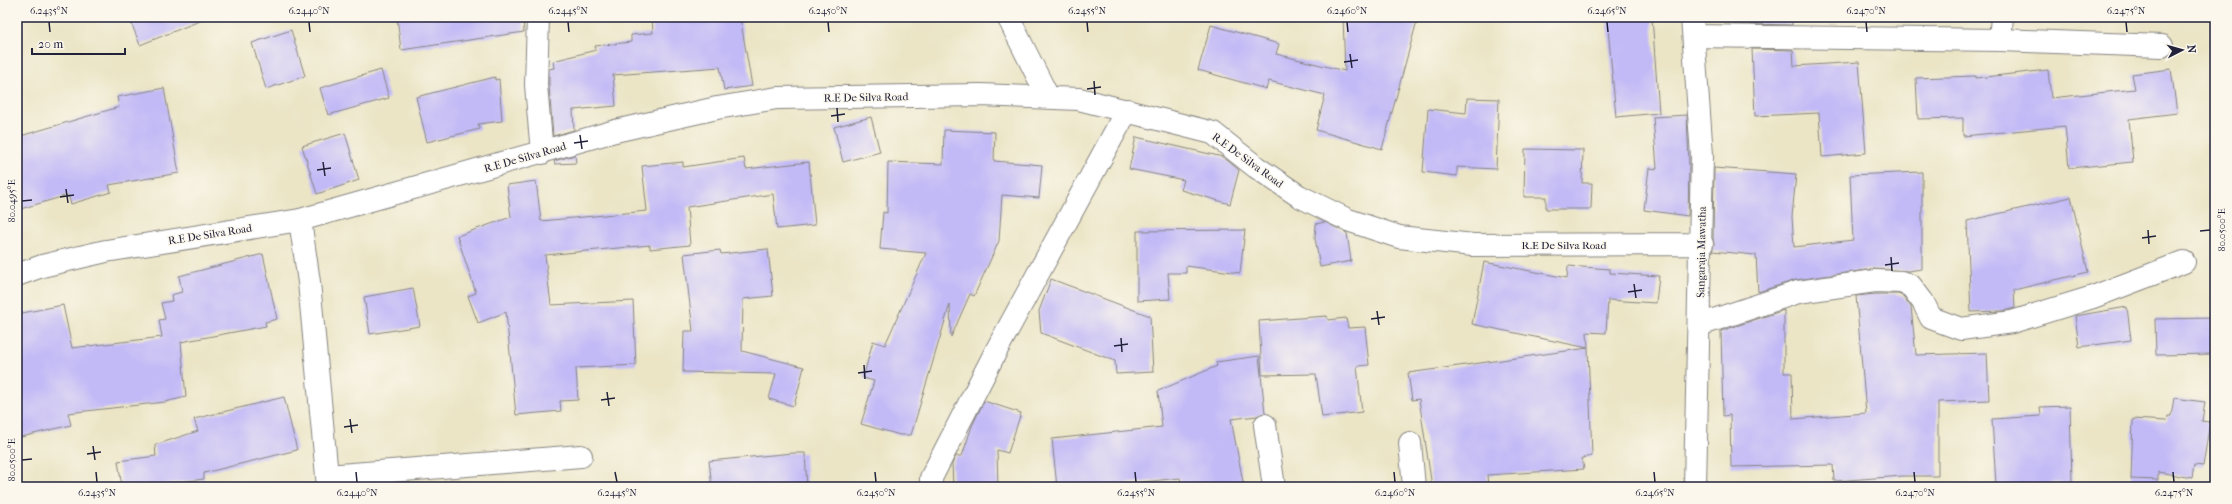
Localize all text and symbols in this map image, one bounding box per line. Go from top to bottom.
text: 6.2435°N [30,5,68,17]
text: 6.2440°N [288,5,330,17]
text: 6.2445°N [548,5,588,17]
text: 6.2450°N [808,5,848,17]
text: 6.2455°N [1068,5,1106,17]
text: 6.2460°N [1327,5,1368,17]
text: 6.2465°N [1587,5,1627,17]
text: 6.2470°N [1846,5,1886,17]
text: 6.2475°N [2107,5,2146,17]
scale bar [32,30,125,56]
north arrow [2162,30,2202,70]
text: 20 m [38,37,63,51]
text: N [2185,44,2198,54]
street label: R.E De Silva Road [824,90,910,105]
street label: R.E De Silva Road [1210,130,1287,191]
street label: R.E De Silva Road [483,139,569,175]
text: 80.0495°E [6,179,18,223]
street label: Sangaraja Mawatha [1694,205,1709,298]
text: 80.0500°E [2216,208,2228,252]
street label: R.E De Silva Road [167,221,254,248]
street label: R.E De Silva Road [1522,239,1607,252]
text: 80.0500°E [6,438,18,482]
text: 6.2435°N [78,487,116,499]
text: 6.2440°N [336,487,378,499]
text: 6.2445°N [597,487,637,499]
text: 6.2450°N [856,487,896,499]
text: 6.2455°N [1117,487,1155,499]
text: 6.2460°N [1375,487,1416,499]
text: 6.2465°N [1635,487,1675,499]
text: 6.2470°N [1895,487,1935,499]
text: 6.2475°N [2155,487,2194,499]

